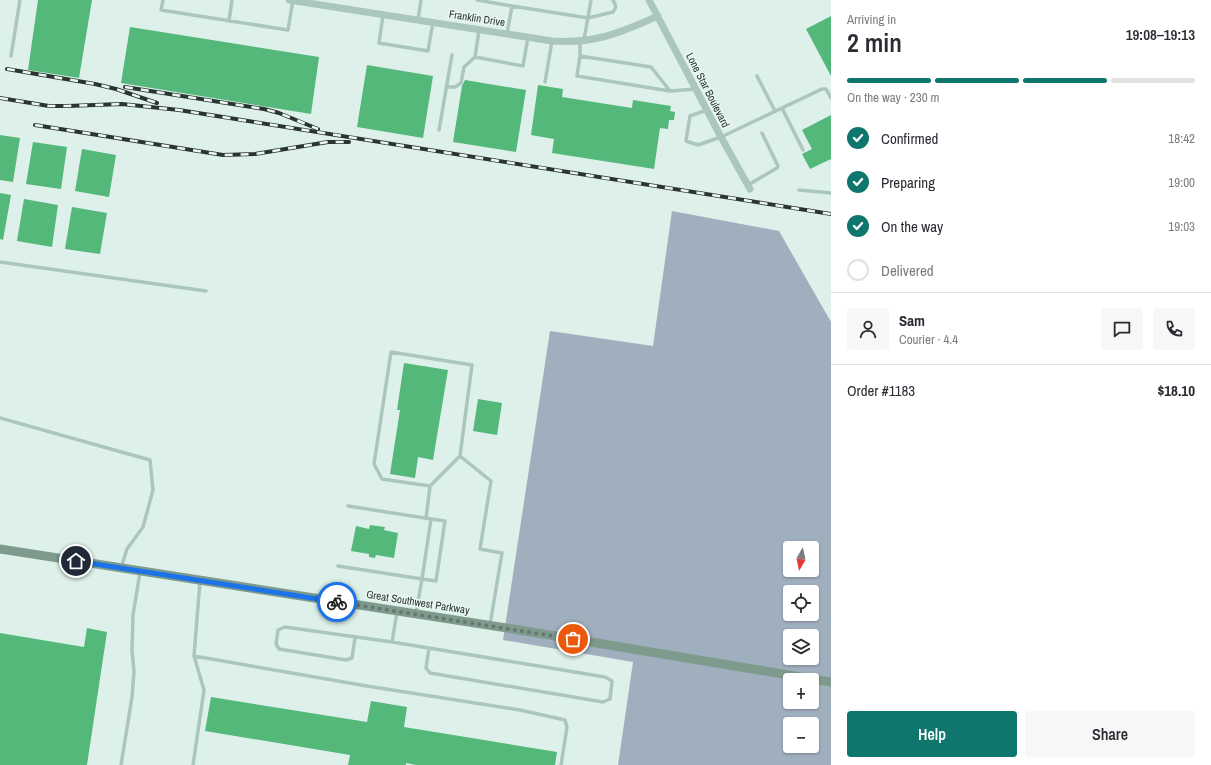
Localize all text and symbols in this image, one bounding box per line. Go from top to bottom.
street label: Franklin Drive [448,7,506,29]
text: Arriving in [847,11,896,28]
text: 19:08–19:13 [1126,24,1195,45]
text: 2 min [847,25,902,60]
street label: Lone Star Boulevard [683,50,733,130]
text: On the way · 230 m [847,89,939,106]
icon: check [847,127,869,149]
text: Confirmed [881,128,938,149]
text: 18:42 [1168,130,1195,147]
icon: check [847,171,869,193]
text: Preparing [881,172,935,193]
text: 19:00 [1168,174,1195,191]
icon: check [847,215,869,237]
text: On the way [881,216,943,237]
text: 19:03 [1168,218,1195,235]
text: Delivered [881,260,934,281]
button: person [847,308,889,350]
button: chat [1101,308,1143,350]
button: phone [1153,308,1195,350]
text: Sam [899,310,925,331]
text: Courier · 4.4 [899,331,958,348]
text: Order #1183 [847,380,915,401]
text: $18.10 [1157,380,1195,401]
north arrow [783,541,819,577]
map controls [783,541,819,753]
pin [59,544,93,578]
icon: home [65,550,87,572]
courier [317,582,357,622]
button: locate [783,585,819,621]
street label: Great Southwest Parkway [365,587,471,617]
icon: bike [326,591,348,613]
pin [556,622,590,656]
icon: bag [562,628,584,650]
button: layers [783,629,819,665]
button: + [783,673,819,709]
button: Help [847,711,1017,757]
button: Share [1025,711,1195,757]
button: − [783,717,819,753]

